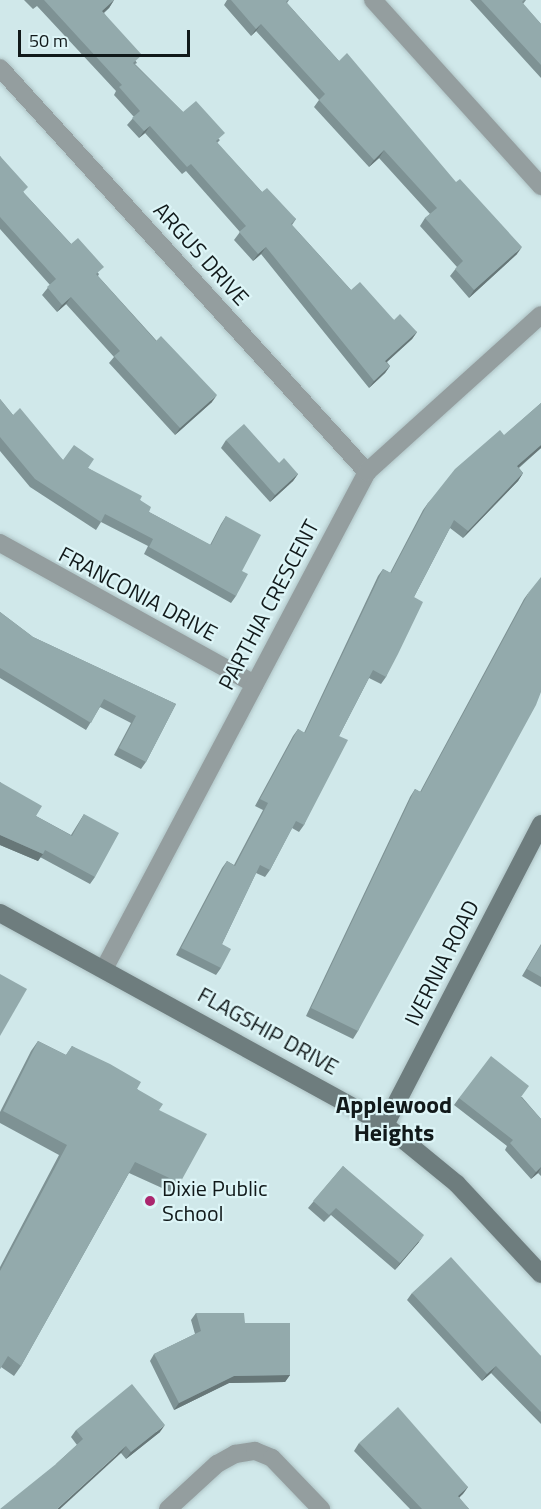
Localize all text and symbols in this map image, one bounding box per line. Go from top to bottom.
scale bar [21,18,194,56]
text: 50 m [29,27,68,54]
street label: ARGUS DRIVE [148,197,254,311]
street label: PARTHIA CRESCENT [213,515,325,695]
street label: FRANCONIA DRIVE [54,541,222,647]
street label: IVERNIA ROAD [399,896,485,1030]
street label: FLAGSHIP DRIVE [193,981,343,1081]
district label: Applewood Heights [336,1091,452,1147]
place label: Dixie Public School [162,1175,268,1226]
marker: Dixie Public School [143,1194,157,1208]

